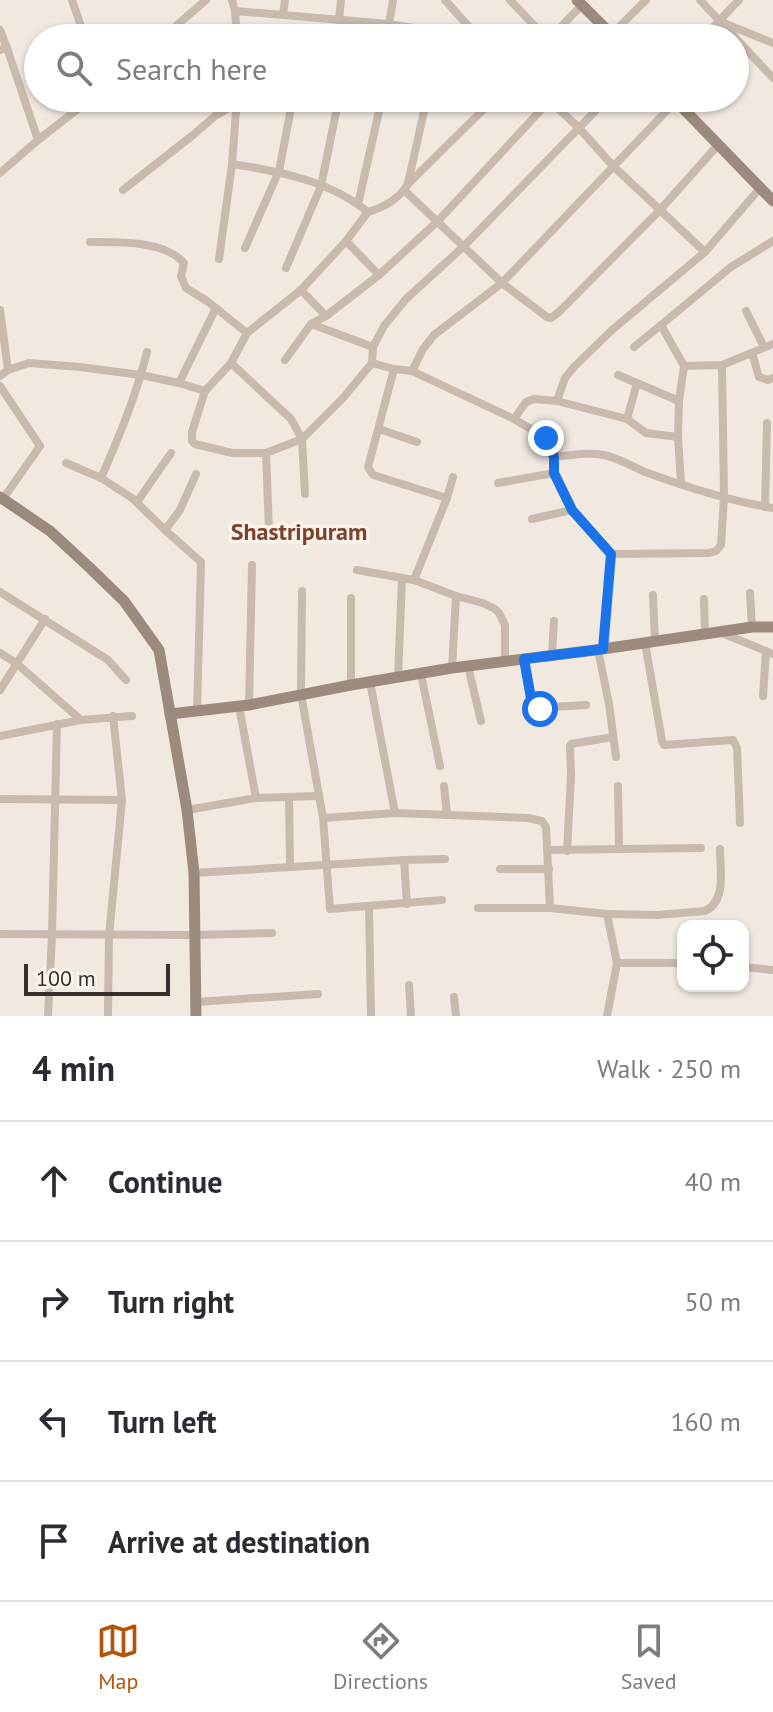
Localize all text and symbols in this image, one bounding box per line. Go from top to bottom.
search box [24,24,749,112]
icon: search [52,46,96,90]
text: Search here [116,49,267,88]
route end [528,420,564,456]
district label: Shastripuram [231,516,367,547]
route start [522,691,558,727]
map controls [677,920,749,992]
button: locate [677,920,749,992]
scale bar [24,960,170,996]
text: 100 m [36,964,96,992]
text: 4 min [32,1046,115,1090]
text: Walk · 250 m [597,1052,741,1085]
icon: ahead [32,1159,76,1203]
text: Continue [108,1162,222,1201]
text: 40 m [685,1165,741,1198]
icon: right [32,1279,76,1323]
text: Turn right [108,1282,234,1321]
text: 50 m [685,1285,741,1318]
icon: left [32,1399,76,1443]
text: Turn left [108,1402,216,1441]
text: 160 m [670,1405,741,1438]
icon: arrive [32,1519,76,1563]
text: Arrive at destination [108,1522,370,1561]
tab: Map [96,1619,140,1695]
tab: Directions [333,1619,428,1695]
tab: Saved [621,1619,677,1695]

